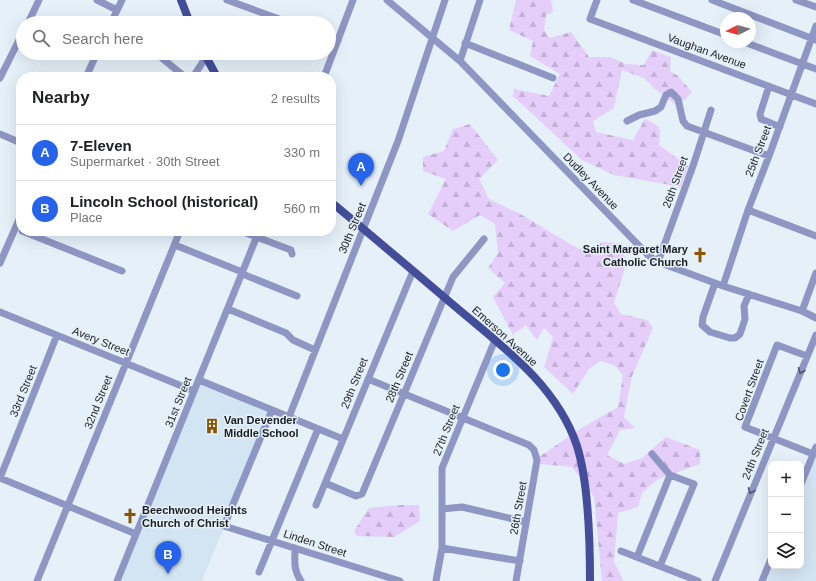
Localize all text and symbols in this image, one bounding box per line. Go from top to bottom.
north arrow [720,12,756,48]
search box [16,16,336,60]
icon: search [30,27,52,49]
text: Search here [62,30,144,47]
street label: Vaughan Avenue [666,31,748,71]
text: Nearby [32,88,90,107]
text: 2 results [271,91,320,106]
street label: 25th Street [743,124,773,178]
text: 7-Eleven [70,137,132,154]
text: A [40,145,50,160]
text: 330 m [284,145,320,160]
street label: Dudley Avenue [561,150,621,212]
pin: A [348,153,374,186]
text: Supermarket · 30th Street [70,154,220,169]
street label: 26th Street [660,155,690,209]
text: Lincoln School (historical) [70,193,258,210]
text: B [40,201,50,216]
text: 560 m [284,201,320,216]
street label: 30th Street [336,201,368,255]
text: Place [70,210,103,225]
place label: Saint Margaret Mary Catholic Church [583,243,689,268]
church icon: Saint Margaret Mary Catholic Church [691,246,709,264]
street label: Emerson Avenue [470,304,540,368]
street label: Avery Street [71,324,131,358]
street label: 28th Street [383,350,415,404]
street label: 29th Street [338,356,370,410]
street label: Covert Street [732,357,766,423]
your location [493,360,513,380]
street label: 33rd Street [7,364,39,418]
one-way arrow [798,367,806,375]
street label: 32nd Street [82,373,114,431]
street label: 31st Street [162,375,194,429]
street label: 27th Street [430,403,462,457]
place label: Van Devender Middle School [224,414,299,439]
building icon: Van Devender Middle School [203,417,221,435]
street label: 24th Street [739,427,771,481]
map controls [768,461,804,569]
button: + [768,461,804,497]
street label: 26th Street [507,480,529,536]
one-way arrow [748,487,756,495]
button: − [768,497,804,533]
place label: Beechwood Heights Church of Christ [142,504,247,529]
church icon: Beechwood Heights Church of Christ [121,507,139,525]
street label: Linden Street [282,527,348,559]
button: layers [768,533,804,569]
pin: B [155,541,181,574]

